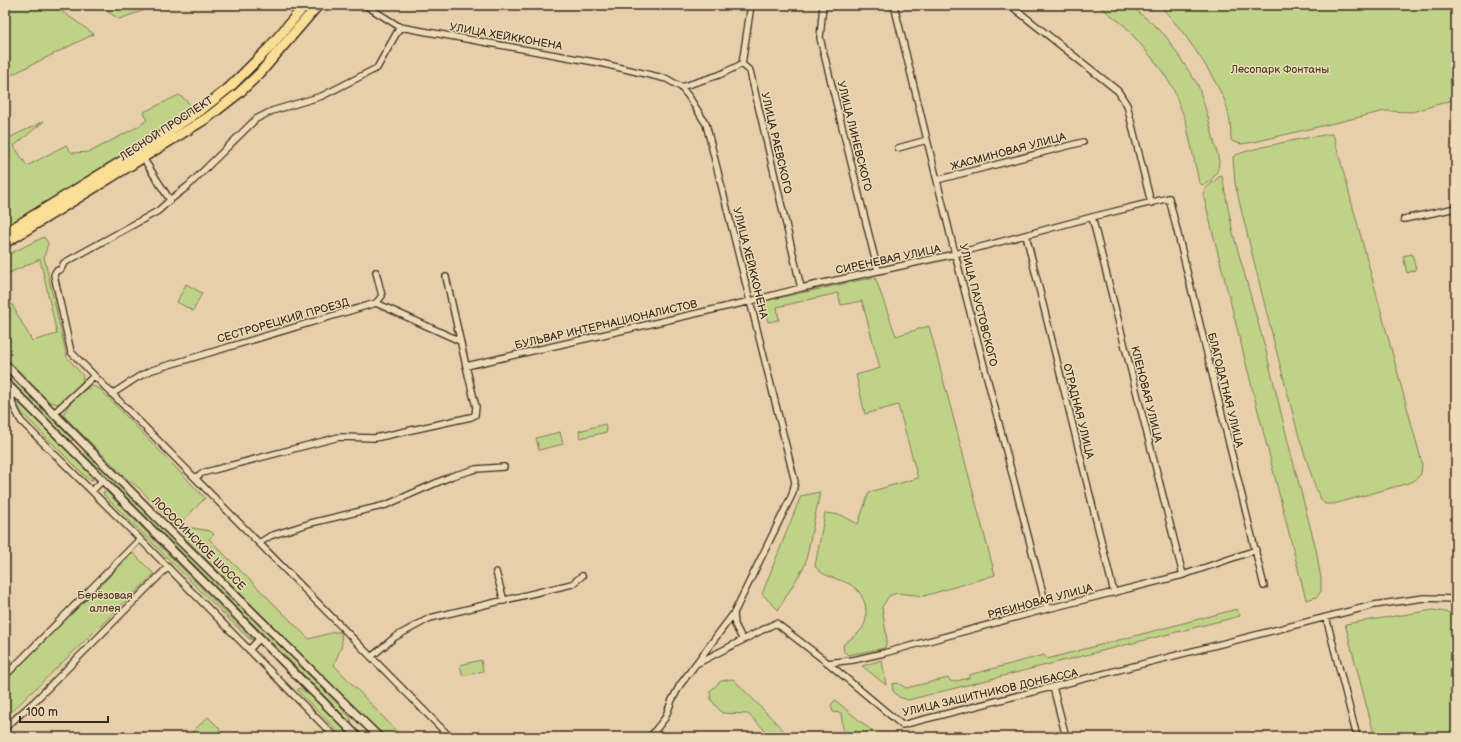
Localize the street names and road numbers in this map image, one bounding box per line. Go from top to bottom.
street label: УЛИЦА ХЕЙККОНЕНА [448,20,564,53]
street label: УЛИЦА ЛИНЕВСКОГО [834,79,875,193]
street label: УЛИЦА РАЕВСКОГО [759,91,795,195]
street label: ЛЕСНОЙ ПРОСПЕКТ [117,93,216,164]
street label: ЖАСМИНОВАЯ УЛИЦА [949,130,1068,173]
street label: УЛИЦА ХЕЙККОНЕНА [730,206,771,321]
street label: СИРЕНЕВАЯ УЛИЦА [835,242,942,277]
street label: УЛИЦА ПАУСТОВСКОГО [957,242,1000,368]
street label: СЕСТРОРЕЦКИЙ ПРОЕЗД [216,295,351,346]
street label: БУЛЬВАР ИНТЕРНАЦИОНАЛИСТОВ [514,297,699,352]
street label: БЛАГОДАТНАЯ УЛИЦА [1205,331,1246,449]
street label: КЛЕНОВАЯ УЛИЦА [1128,344,1165,444]
street label: ОТРАДНАЯ УЛИЦА [1060,362,1097,461]
street label: ЛОСОСИНСКОЕ ШОССЕ [148,493,248,593]
street label: РЯБИНОВАЯ УЛИЦА [986,581,1094,622]
street label: УЛИЦА ЗАЩИТНИКОВ ДОНБАССА [901,666,1079,719]

